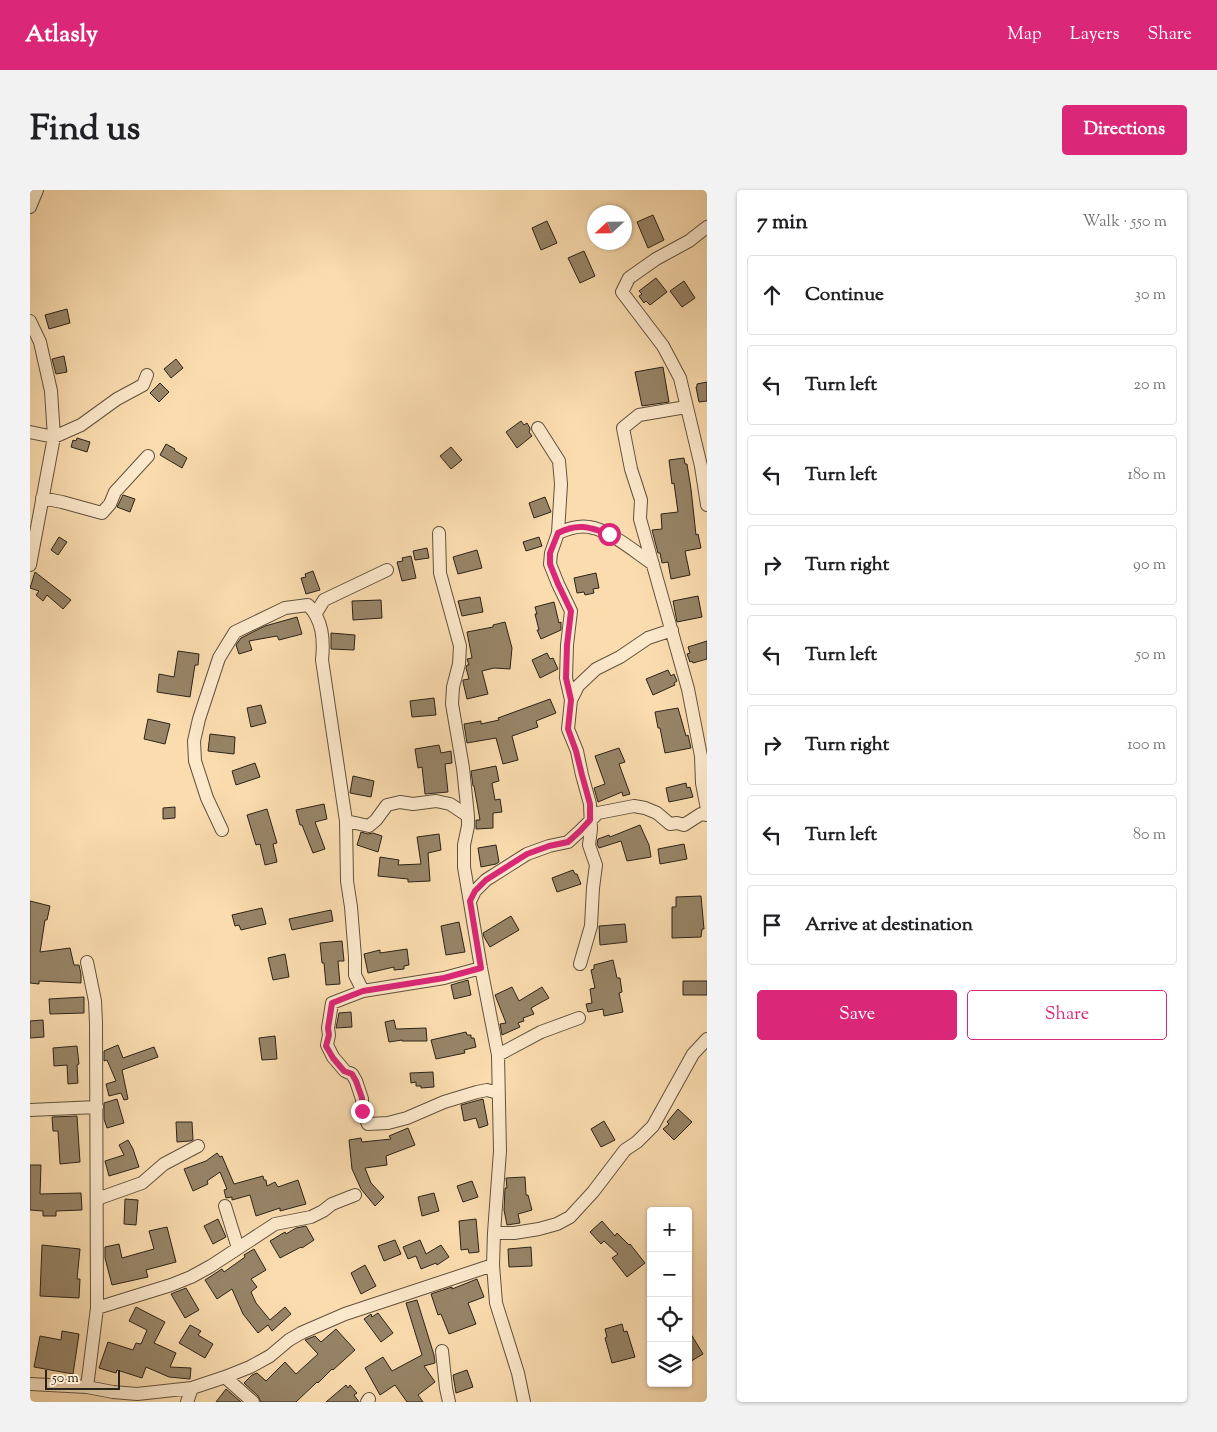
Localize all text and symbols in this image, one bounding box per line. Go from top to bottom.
text: Atlasly [25,18,98,52]
text: Map [1007,22,1042,48]
text: Layers [1070,22,1120,48]
text: Share [1148,22,1192,48]
text: Find us [30,105,140,156]
button: Directions [1062,105,1187,155]
north arrow [587,205,632,250]
text: 7 min [757,208,808,238]
text: Walk · 550 m [1082,211,1167,234]
icon: ahead [758,281,786,309]
text: Continue [805,282,884,309]
text: 30 m [1135,284,1166,307]
icon: left [758,371,786,399]
text: Turn left [805,372,877,399]
text: 20 m [1133,374,1166,397]
icon: left [758,461,786,489]
text: Turn left [805,462,877,489]
text: 180 m [1127,464,1166,487]
route start [598,523,621,546]
icon: right [758,551,786,579]
text: Turn right [805,552,889,579]
text: 90 m [1133,554,1166,577]
icon: left [758,641,786,669]
text: Turn left [805,642,877,669]
text: 50 m [1135,644,1166,667]
icon: right [758,731,786,759]
text: Turn right [805,732,889,759]
text: 100 m [1127,734,1166,757]
icon: left [758,821,786,849]
text: Turn left [805,822,877,849]
text: 80 m [1133,824,1166,847]
icon: arrive [758,911,786,939]
text: Arrive at destination [805,912,973,939]
button: Save [757,990,957,1040]
button: Share [967,990,1167,1040]
route end [351,1100,374,1123]
map controls [647,1207,692,1387]
button: + [647,1207,692,1252]
button: − [647,1252,692,1297]
button: locate [647,1297,692,1342]
button: layers [647,1342,692,1387]
scale bar [45,1367,120,1390]
text: 50 m [52,1369,79,1389]

